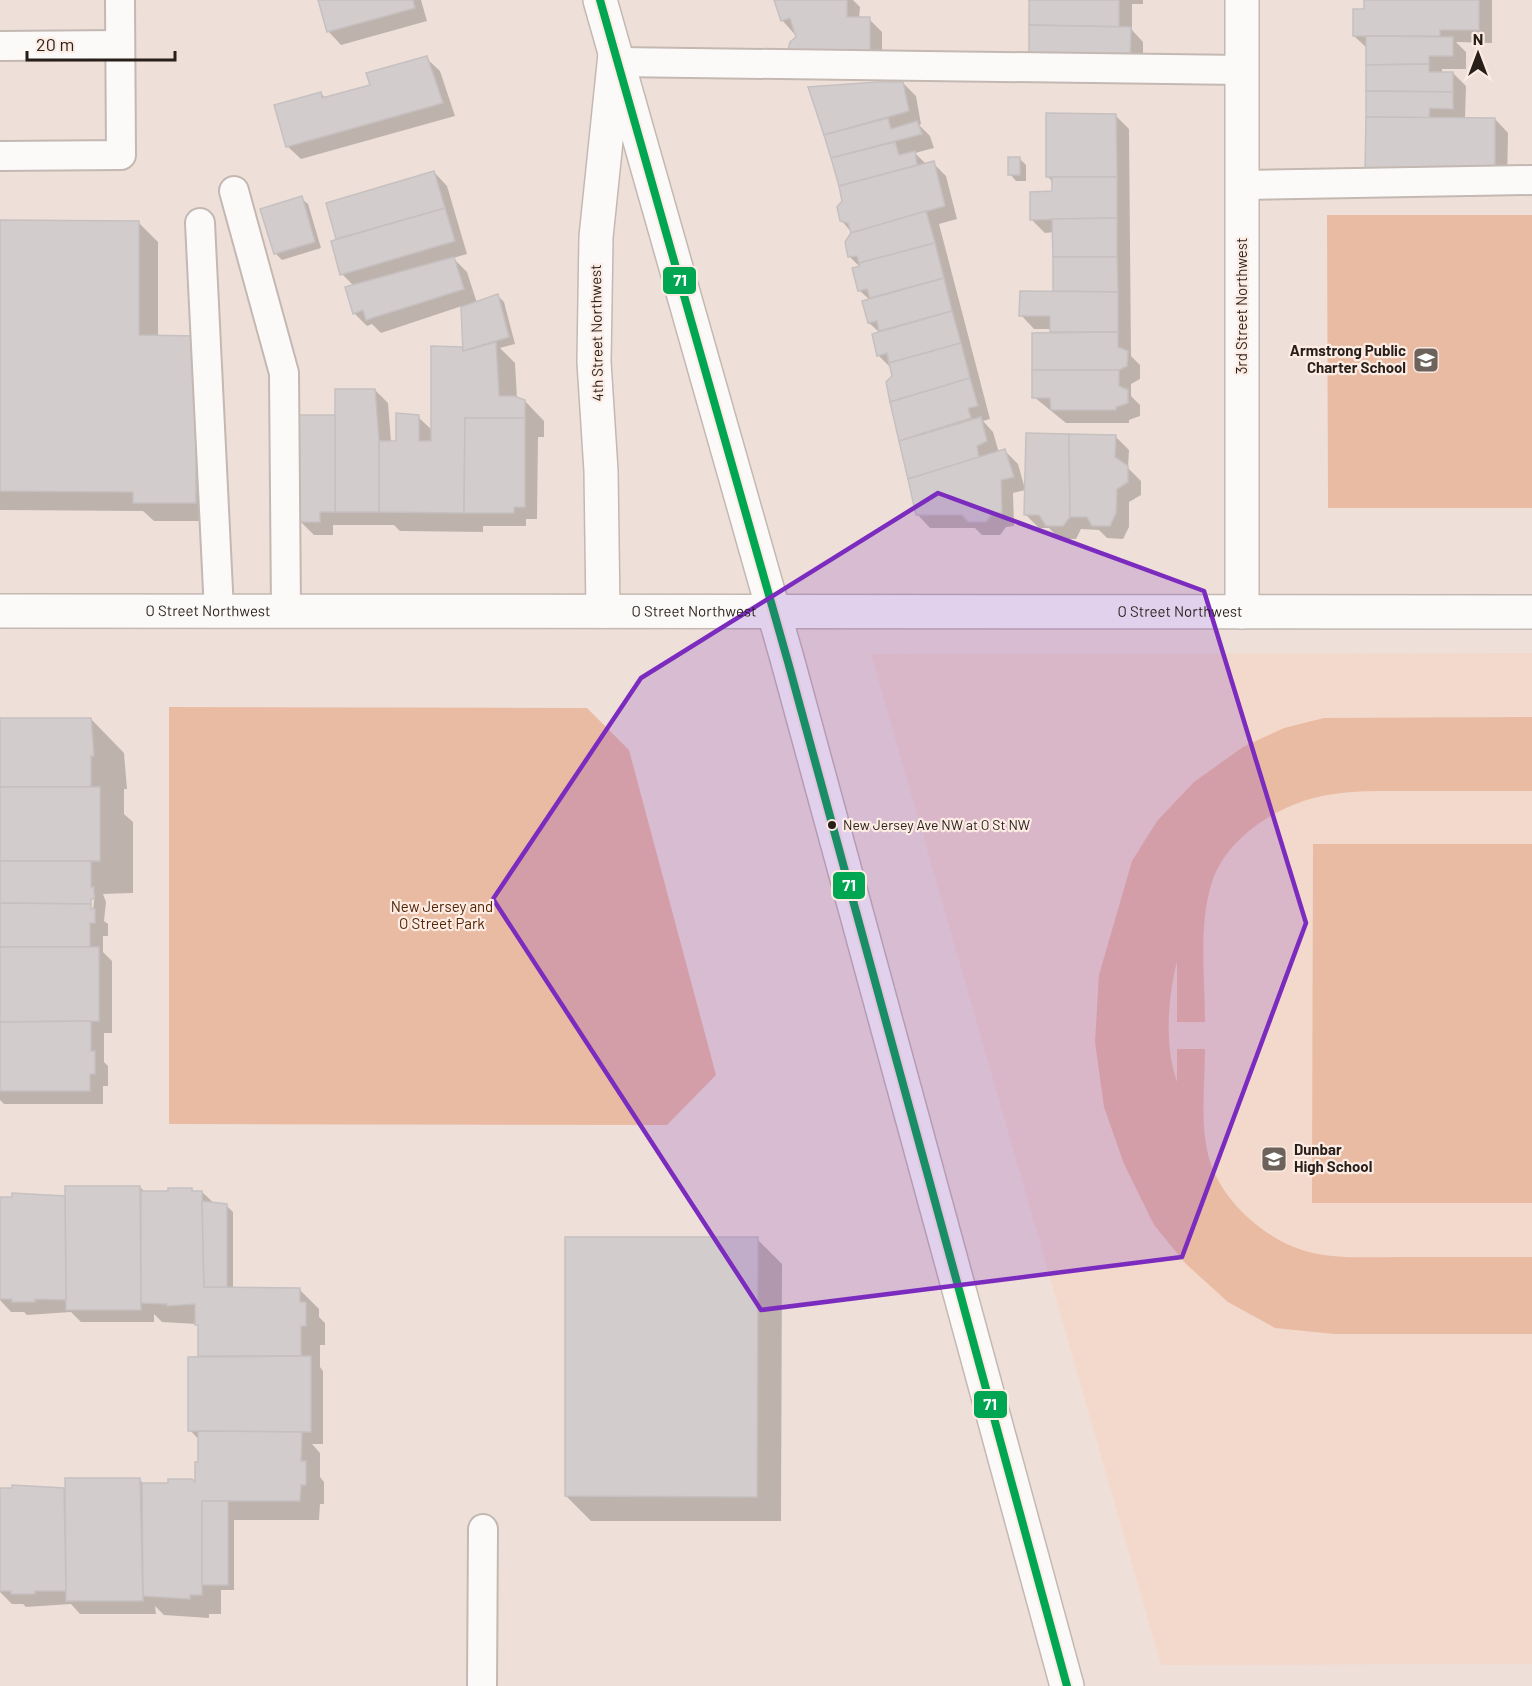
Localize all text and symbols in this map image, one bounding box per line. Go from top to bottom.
scale bar [27,24,176,62]
north arrow [1448,24,1508,84]
text: N [1473,29,1483,48]
text: 20 m [36,33,74,55]
street label: 3rd Street Northwest [1232,238,1250,374]
street label: 4th Street Northwest [586,264,606,402]
line badge: 71 [662,266,697,295]
text: 71 [673,270,687,289]
place label: Armstrong Public Charter School [1290,341,1406,376]
school or university icon: Armstrong Public Charter School [1411,345,1441,375]
street label: O Street Northwest [146,601,270,619]
street label: O Street Northwest [632,601,756,619]
street label: O Street Northwest [1118,602,1242,620]
place label: New Jersey Ave NW at O St NW [843,816,1030,833]
marker: New Jersey Ave NW at O St NW [826,819,838,831]
line badge: 71 [832,871,866,900]
text: 71 [842,875,856,894]
park label: New Jersey and O Street Park [391,897,493,932]
place label: Dunbar High School [1294,1140,1372,1175]
school or university icon: Dunbar High School [1259,1144,1289,1174]
line badge: 71 [973,1390,1008,1419]
text: 71 [983,1394,997,1413]

